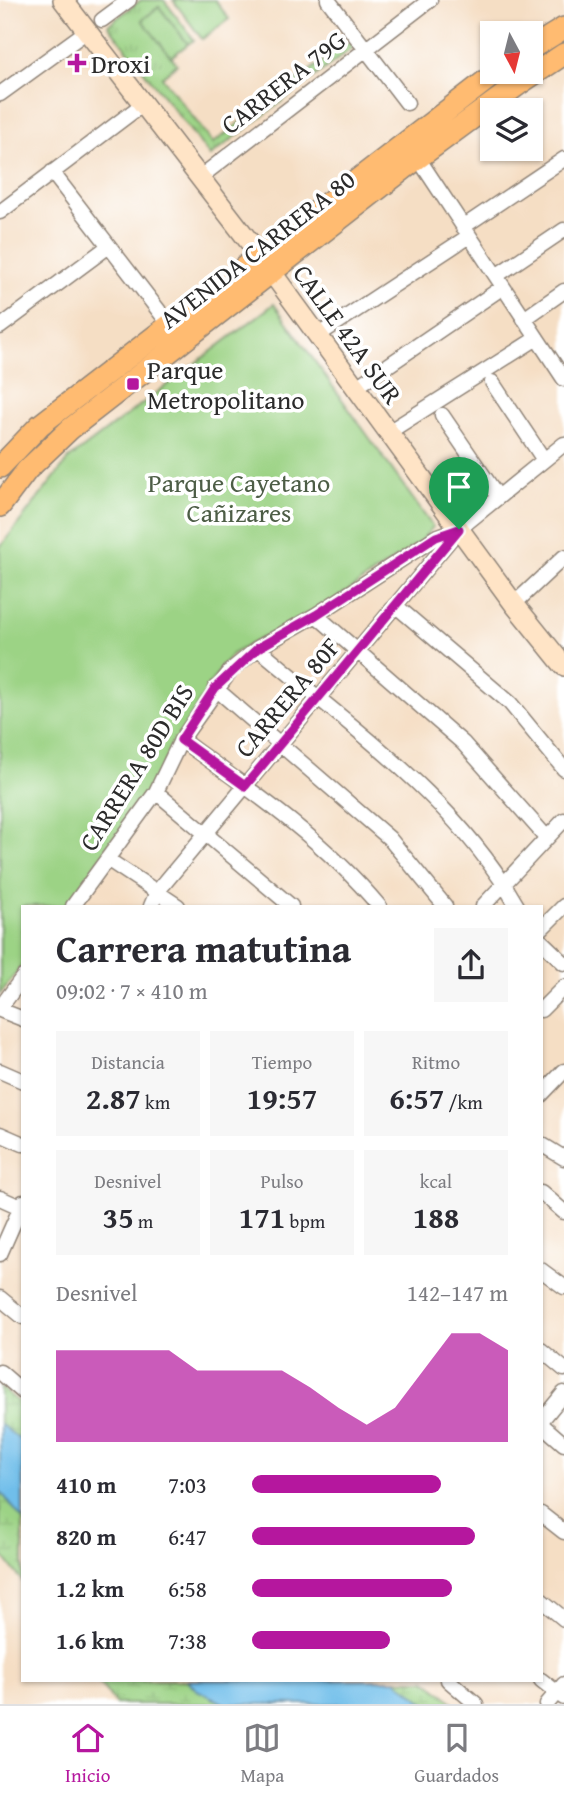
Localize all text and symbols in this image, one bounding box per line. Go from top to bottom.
street label: CARRERA 79G [212,21,354,143]
north arrow [480,21,542,84]
map controls [480,21,543,161]
place label: Droxi [91,44,150,83]
marker: Droxi [69,55,85,71]
button: layers [480,98,543,161]
street label: AVENIDA CARRERA 80 [151,160,363,338]
street label: CALLE 42A SUR [284,256,412,412]
place label: Parque Metropolitano [147,350,305,419]
marker: Parque Metropolitano [125,376,141,392]
pin [429,457,489,529]
park label: Parque Cayetano Cañizares [148,463,330,532]
icon: arrive [440,468,478,506]
street label: CARRERA 80F [225,628,349,766]
street label: CARRERA 80D BIS [69,676,203,858]
text: Carrera matutina [56,920,351,976]
button: share [434,928,508,1002]
text: 09:02 · 7 × 410 m [56,974,208,1007]
text: Distancia [91,1048,165,1076]
text: Tiempo [252,1048,312,1076]
text: Ritmo [412,1048,460,1076]
text: 2.87 [86,1076,141,1120]
text: 19:57 [247,1076,317,1120]
text: 6:57 [389,1076,444,1120]
text: km [141,1088,170,1116]
text: /km [444,1088,483,1116]
text: Desnivel [94,1167,162,1195]
text: Pulso [260,1167,304,1195]
text: kcal [420,1167,452,1195]
text: 35 [103,1195,134,1239]
text: 171 [239,1195,285,1239]
text: 188 [413,1195,459,1239]
text: m [134,1207,153,1235]
text: bpm [285,1207,325,1235]
text: Desnivel [56,1276,137,1309]
text: 142–147 m [407,1276,508,1309]
text: 410 m [56,1468,117,1501]
text: 7:03 [168,1468,207,1501]
text: 820 m [56,1520,117,1553]
text: 6:47 [168,1520,207,1553]
text: 1.2 km [56,1572,124,1605]
text: 6:58 [168,1572,207,1605]
text: 1.6 km [56,1624,124,1657]
text: 7:38 [168,1624,207,1657]
tab: Inicio [65,1719,110,1789]
tab: Mapa [240,1719,284,1789]
tab: Guardados [414,1719,499,1789]

